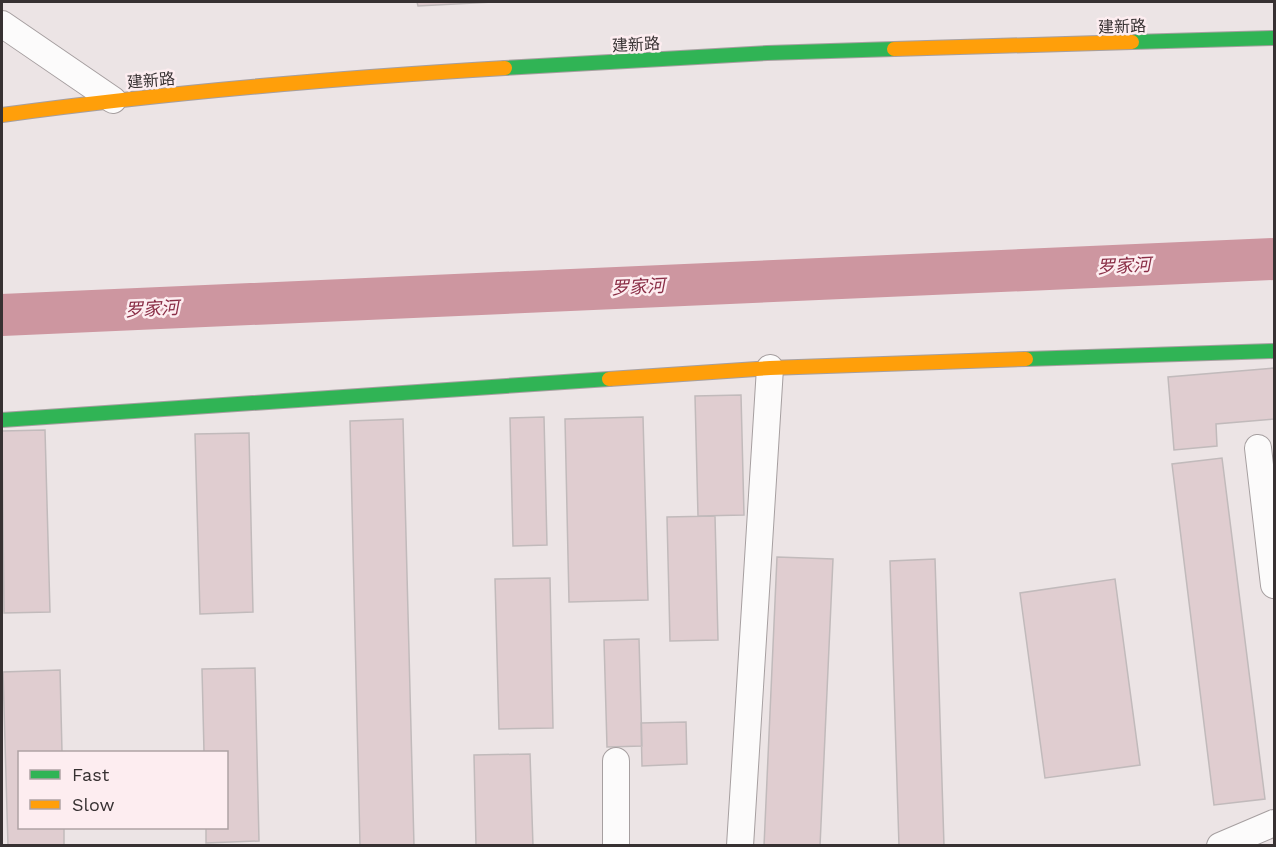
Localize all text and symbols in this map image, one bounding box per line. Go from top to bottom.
street label: 建新路 [1098,16,1146,37]
street label: 建新路 [612,34,660,55]
street label: 建新路 [126,69,176,92]
water label: 罗家河 [1096,253,1154,277]
water label: 罗家河 [610,274,668,298]
water label: 罗家河 [124,296,182,320]
legend [18,751,228,829]
text: Fast [72,764,110,785]
text: Slow [72,794,115,815]

